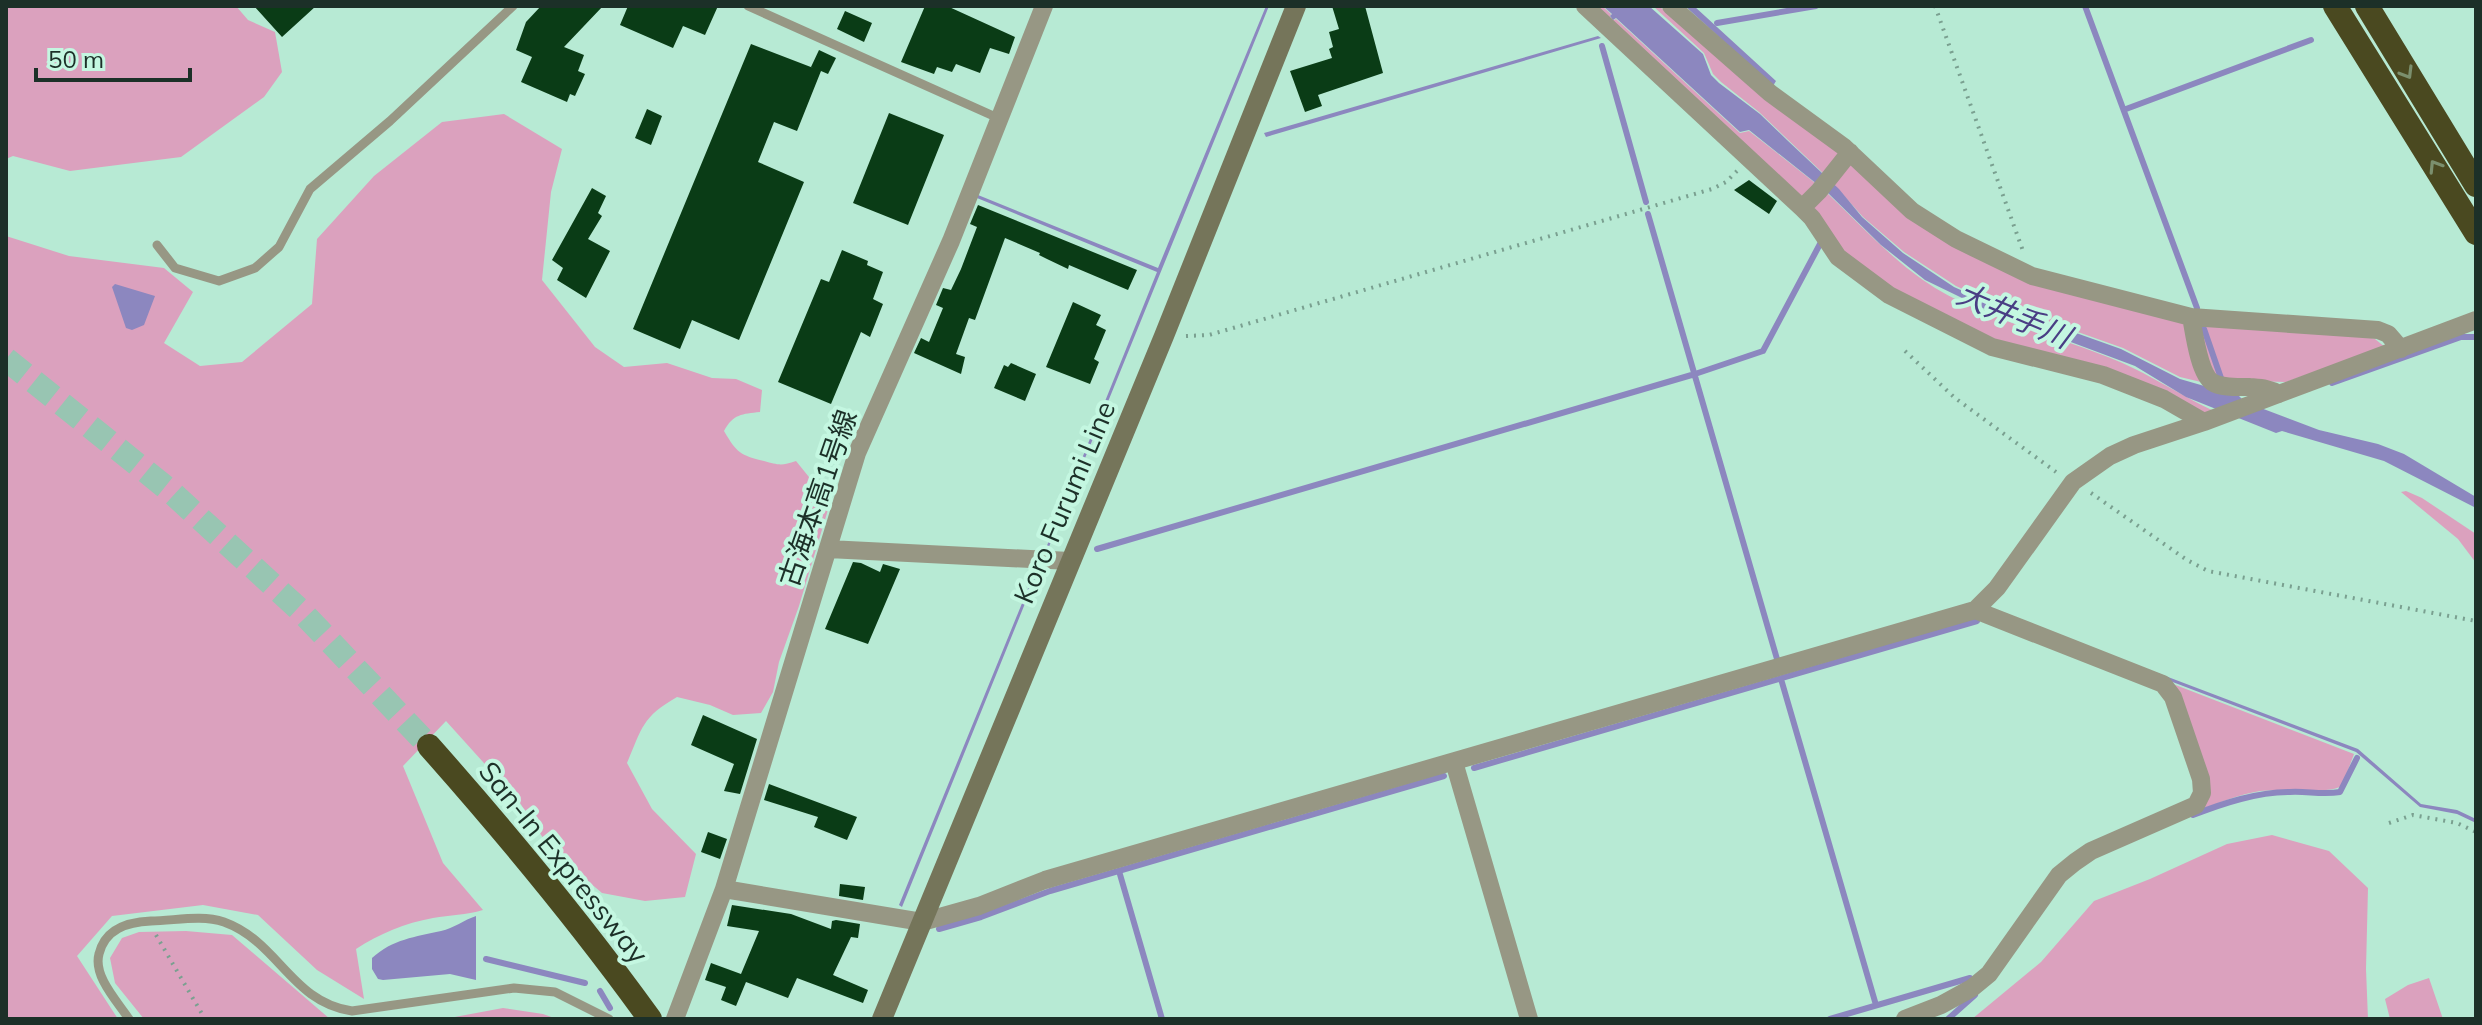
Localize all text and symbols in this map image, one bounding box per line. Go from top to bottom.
scale bar [36,32,190,82]
text: 50 m [48,44,104,74]
one-way arrow [2398,64,2413,78]
one-way arrow [2429,160,2444,175]
water label: 大井手川 [1951,274,2079,357]
street label: Koro Furumi Line [1006,395,1122,609]
street label: 古海本高1号線 [770,405,864,591]
street label: San-In Expressway [472,754,656,970]

